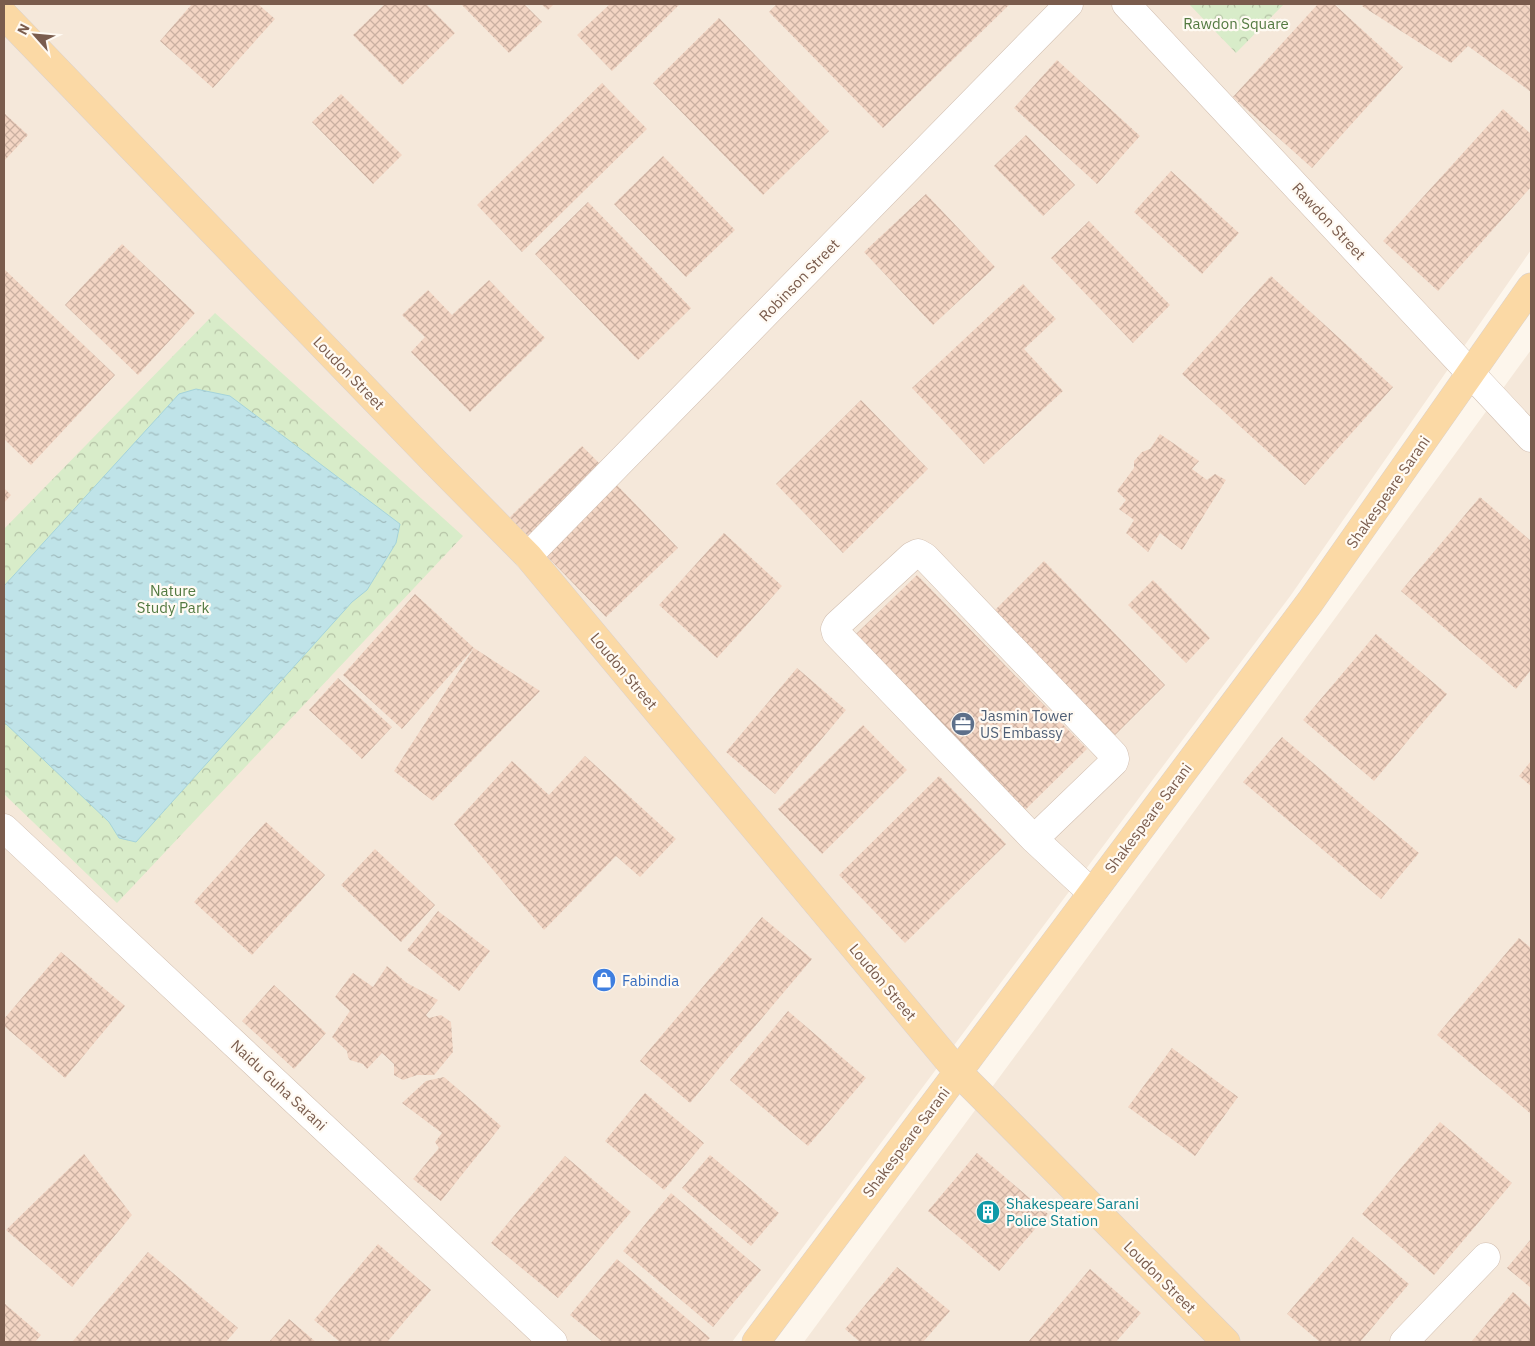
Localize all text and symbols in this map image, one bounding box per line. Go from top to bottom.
north arrow [10,10,60,60]
park label: Rawdon Square [1183,14,1289,33]
text: N [13,20,34,38]
street label: Rawdon Street [1288,178,1370,264]
street label: Robinson Street [755,235,843,325]
street label: Loudon Street [309,332,389,414]
street label: Shakespeare Sarani [1342,432,1434,552]
park label: Nature Study Park [137,581,209,617]
street label: Loudon Street [586,629,662,713]
place label: Jasmin Tower US Embassy [980,706,1073,742]
office icon: Jasmin Tower US Embassy [950,711,976,737]
street label: Shakespeare Sarani [1100,759,1196,877]
street label: Loudon Street [845,940,921,1024]
shop icon: Fabindia [591,967,617,993]
place label: Fabindia [622,971,679,990]
street label: Naidu Guha Sarani [227,1036,331,1134]
street label: Shakespeare Sarani [858,1083,954,1201]
place label: Shakespeare Sarani Police Station [1006,1194,1139,1230]
building icon: Shakespeare Sarani Police Station [975,1199,1001,1225]
street label: Loudon Street [1120,1237,1200,1317]

